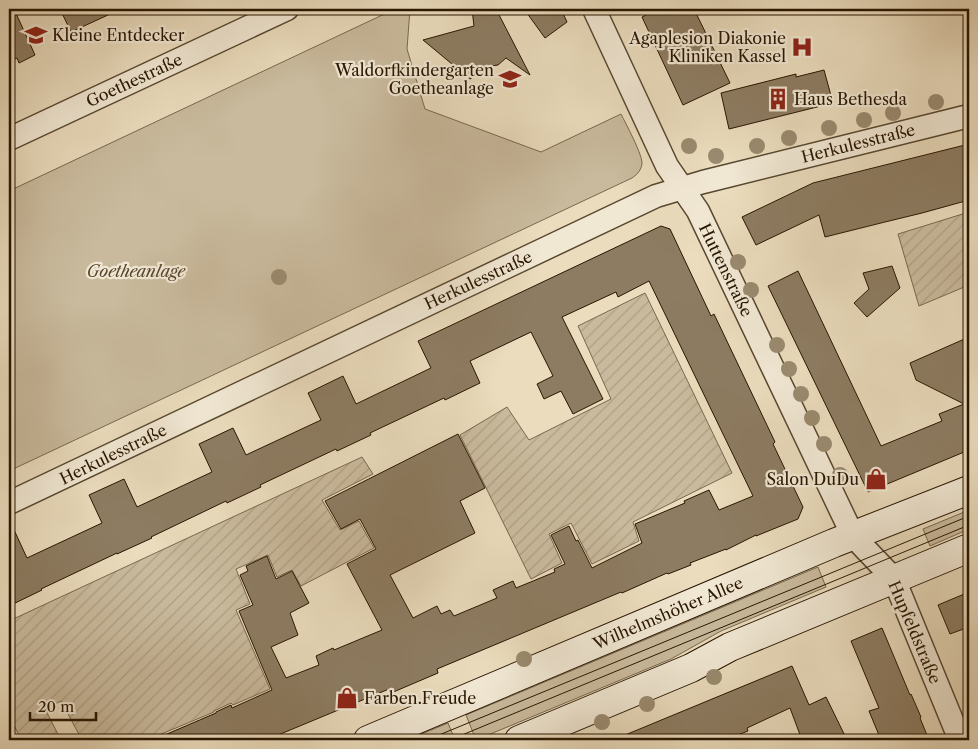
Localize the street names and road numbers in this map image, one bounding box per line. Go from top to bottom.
street label: Goethestraße [83,49,185,111]
street label: Herkulesstraße [799,119,917,167]
street label: Huttenstraße [695,220,757,320]
street label: Herkulesstraße [421,246,535,314]
street label: Herkulesstraße [56,419,170,489]
street label: Wilhelmshöher Allee [589,572,746,654]
street label: Hupfeldstraße [884,578,946,687]

